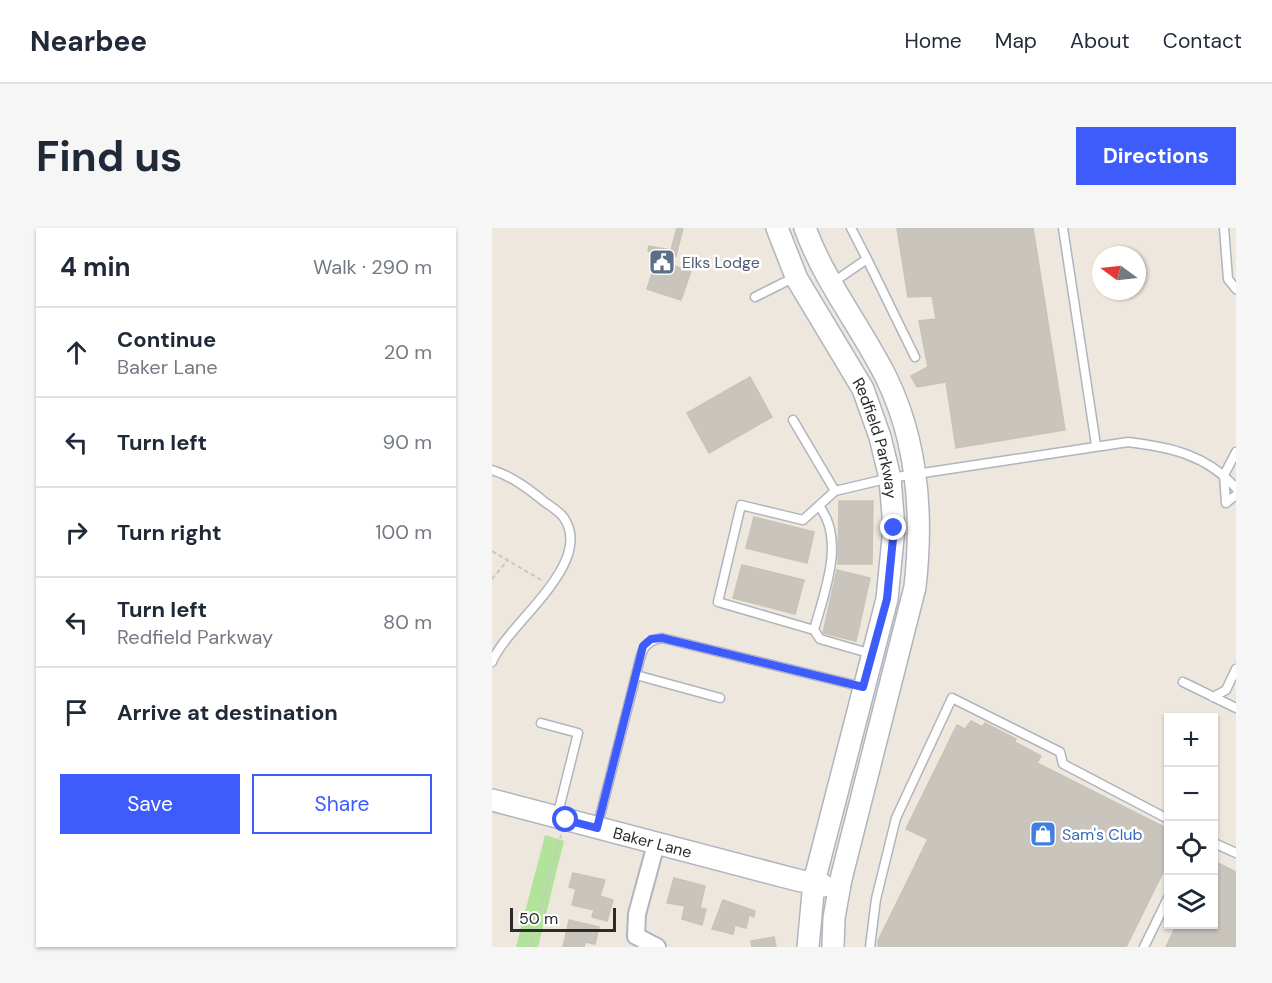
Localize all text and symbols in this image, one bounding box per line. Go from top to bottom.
text: Nearbee [30,23,147,60]
text: Home [904,27,962,55]
text: Map [995,27,1037,55]
text: About [1070,27,1130,55]
text: Contact [1163,27,1242,55]
button: Directions [1076,127,1236,185]
text: Find us [36,129,182,184]
north arrow [1092,246,1146,300]
public building icon: Elks Lodge [647,247,677,277]
text: 4 min [60,250,131,284]
place label: Elks Lodge [682,252,760,273]
text: Walk · 290 m [313,254,432,280]
text: Continue [117,325,216,354]
icon: ahead [60,336,93,369]
text: 20 m [384,339,432,365]
text: Baker Lane [117,354,218,380]
street label: Redfield Parkway [848,374,902,499]
icon: left [60,426,93,459]
text: Turn left [117,428,207,457]
text: 90 m [383,429,432,455]
route end [880,514,906,540]
icon: right [60,516,93,549]
text: Turn right [117,518,222,547]
text: 100 m [375,519,432,545]
text: Turn left [117,595,207,624]
icon: left [60,606,93,639]
text: 80 m [383,609,432,635]
text: Redfield Parkway [117,624,273,650]
icon: arrive [60,696,93,729]
text: Arrive at destination [117,698,338,727]
map controls [1164,713,1218,929]
button: + [1164,713,1218,767]
button: − [1164,767,1218,821]
button: Save [60,774,240,834]
button: Share [252,774,432,834]
route start [552,806,578,832]
shop icon: Sam's Club [1028,819,1058,849]
button: locate [1164,821,1218,875]
street label: Baker Lane [611,822,694,862]
place label: Sam's Club [1062,824,1143,845]
button: layers [1164,875,1218,929]
scale bar [510,905,616,932]
text: 50 m [519,908,558,929]

